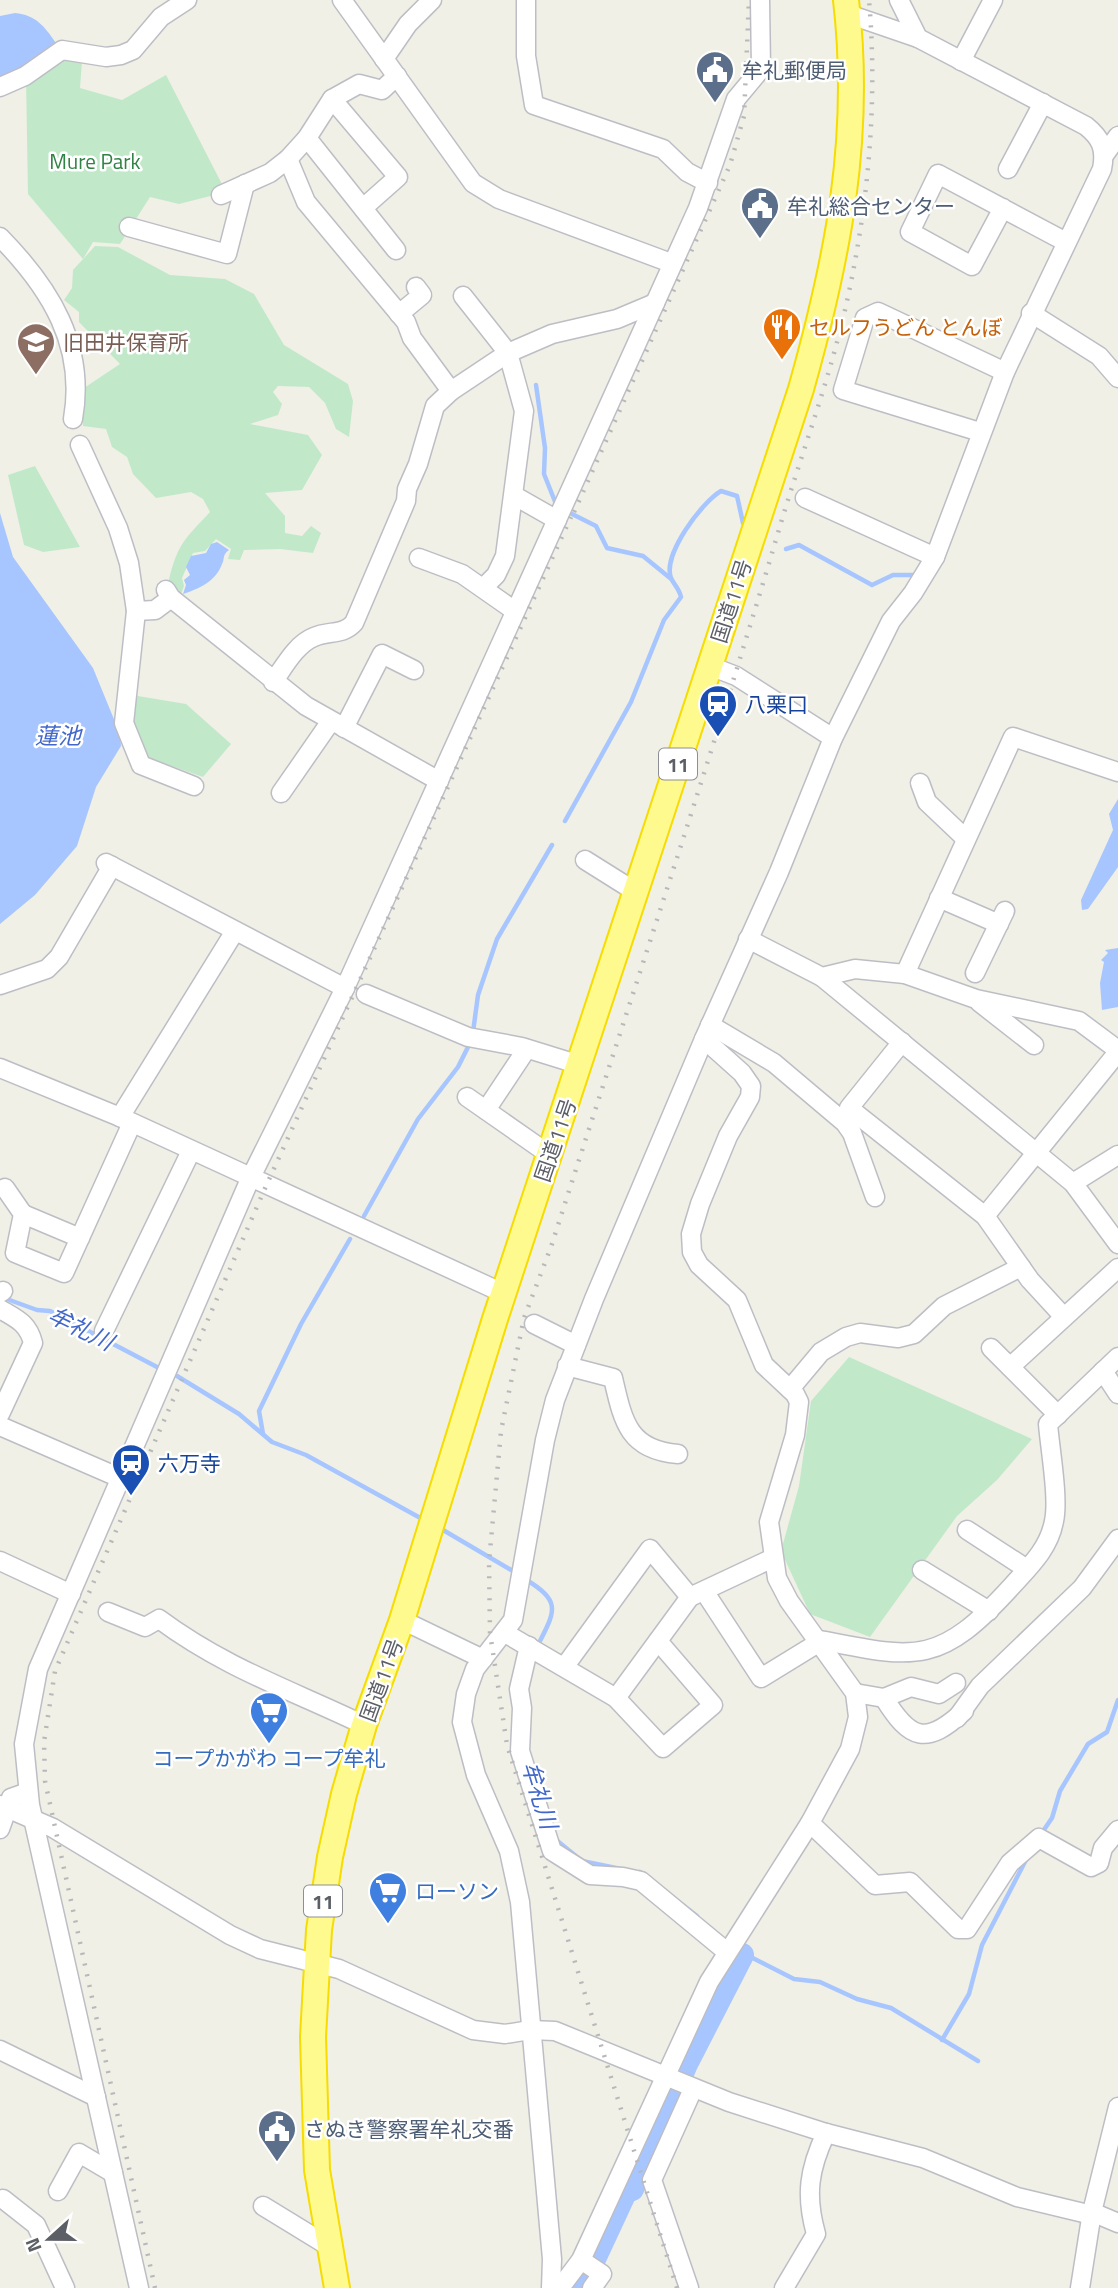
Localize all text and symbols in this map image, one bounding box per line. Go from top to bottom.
public building icon: 牟礼郵便局 [694,49,736,104]
place label: 牟礼郵便局 [742,54,847,86]
park label: Mure Park [49,145,141,177]
public building icon: 牟礼総合センター [739,185,781,240]
place label: 牟礼総合センター [787,190,955,222]
restaurant icon: セルフうどん とんぼ [761,306,803,361]
place label: セルフうどん とんぼ [809,311,1003,343]
school or university icon: 旧田井保育所 [15,321,57,376]
place label: 旧田井保育所 [63,326,189,358]
street label: 国道11号 [702,555,760,647]
station icon: 八栗口 [697,683,739,738]
place label: 八栗口 [745,688,808,720]
water label: 蓮池 [35,718,83,753]
road number: 11 [659,748,697,779]
street label: 国道11号 [526,1094,584,1186]
water label: 牟礼川 [42,1297,122,1360]
station icon: 六万寺 [110,1442,152,1497]
place label: 六万寺 [158,1447,221,1479]
street label: 国道11号 [351,1634,411,1726]
supermarket icon: コープかがわ コープ牟礼 [248,1690,290,1745]
place label: コープかがわ コープ牟礼 [152,1742,386,1774]
water label: 牟礼川 [513,1757,568,1836]
supermarket icon: ローソン [367,1870,409,1925]
place label: ローソン [415,1875,499,1907]
road number: 11 [304,1885,342,1916]
public building icon: さぬき警察署牟礼交番 [256,2108,298,2163]
place label: さぬき警察署牟礼交番 [304,2113,514,2145]
north arrow [14,2204,84,2274]
text: N [17,2234,49,2257]

